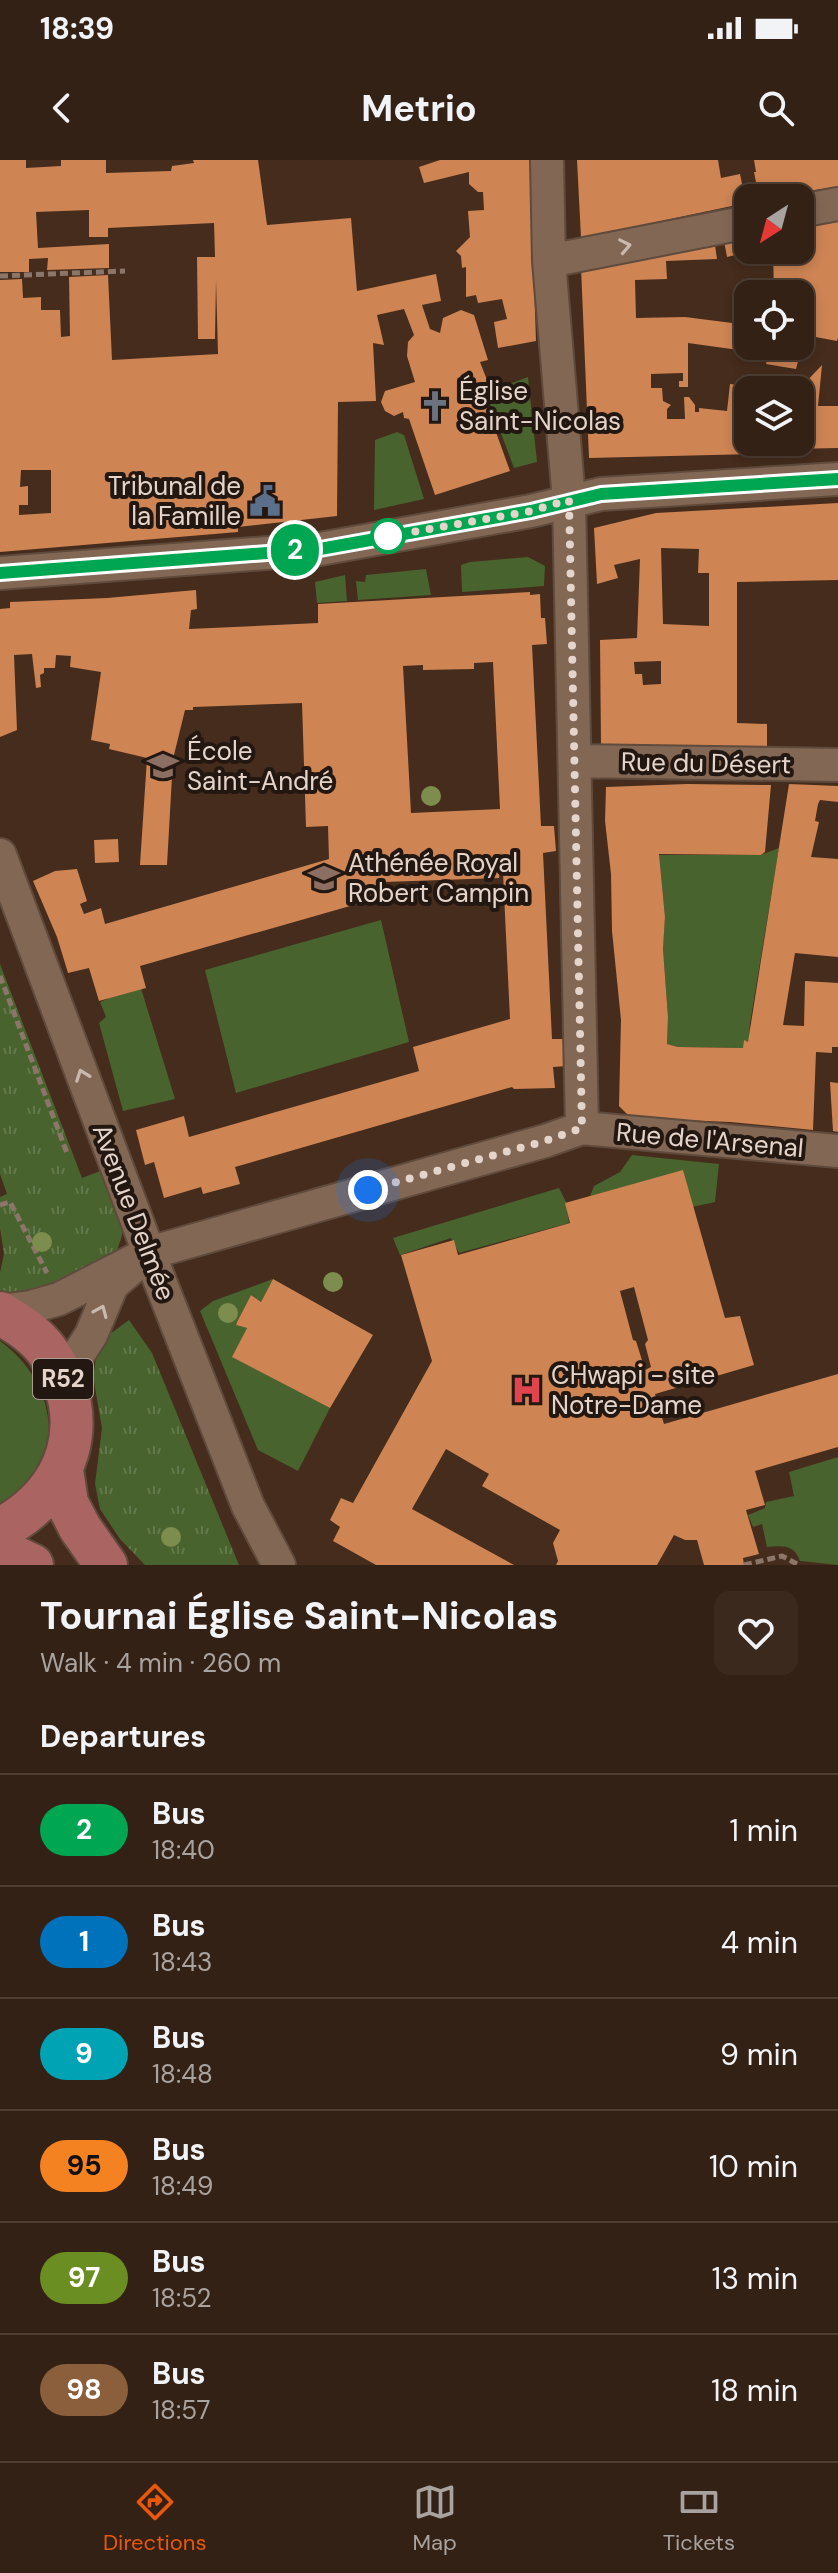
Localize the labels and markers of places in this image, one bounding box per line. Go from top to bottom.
place label: Église Saint-Nicolas [459,374,621,438]
church icon: Église Saint-Nicolas [418,389,452,423]
place label: Tribunal de la Famille [108,469,241,533]
public building icon: Tribunal de la Famille [248,484,282,518]
unlabelled marker [371,519,405,553]
place label: École Saint-André [187,734,333,798]
school or university icon: École Saint-André [146,749,180,783]
place label: Athénée Royal Robert Campin [348,846,529,910]
school or university icon: Athénée Royal Robert Campin [307,861,341,895]
place label: CHwapi - site Notre-Dame [551,1358,715,1422]
hospital icon: CHwapi - site Notre-Dame [510,1373,544,1407]

